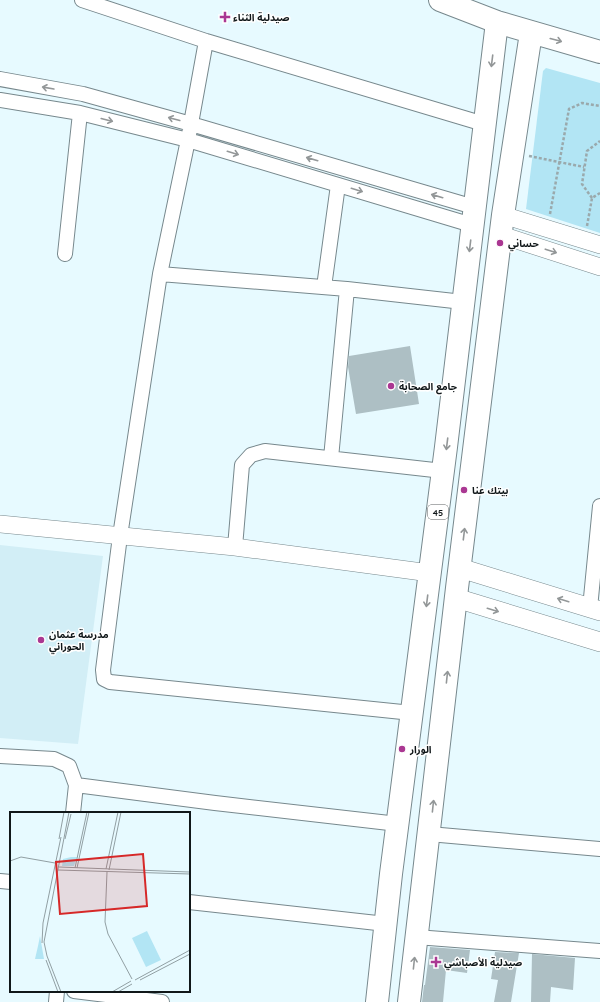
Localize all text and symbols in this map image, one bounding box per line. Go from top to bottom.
place label: صيدلية الثناء [233,11,290,24]
marker: صيدلية الثناء [220,12,230,22]
one-way arrow [549,36,562,44]
one-way arrow [488,54,496,67]
one-way arrow [42,83,55,91]
one-way arrow [168,115,181,122]
one-way arrow [100,116,113,124]
one-way arrow [226,150,239,157]
one-way arrow [306,155,319,162]
one-way arrow [351,187,364,194]
one-way arrow [431,192,444,199]
place label: حساني [508,237,540,252]
marker: حساني [495,238,505,248]
one-way arrow [466,239,474,252]
one-way arrow [545,248,557,256]
place label: جامع الصحابة [399,380,458,395]
marker: جامع الصحابة [386,381,396,391]
one-way arrow [443,437,451,450]
place label: بيتك عنا [472,484,508,497]
marker: بيتك عنا [459,485,469,495]
road number: 45 [428,505,448,519]
one-way arrow [460,528,468,541]
one-way arrow [423,594,431,607]
one-way arrow [557,595,569,603]
one-way arrow [487,607,500,614]
place label: مدرسة عثمان الحوراني [49,628,109,655]
marker: مدرسة عثمان الحوراني [36,635,46,645]
one-way arrow [443,671,451,684]
place label: الورار [409,743,432,756]
marker: الورار [397,744,407,754]
one-way arrow [429,800,436,813]
inset map [10,812,190,992]
place label: صيدلية الأصباشي [444,956,523,971]
one-way arrow [410,957,417,970]
marker: صيدلية الأصباشي [431,957,441,967]

